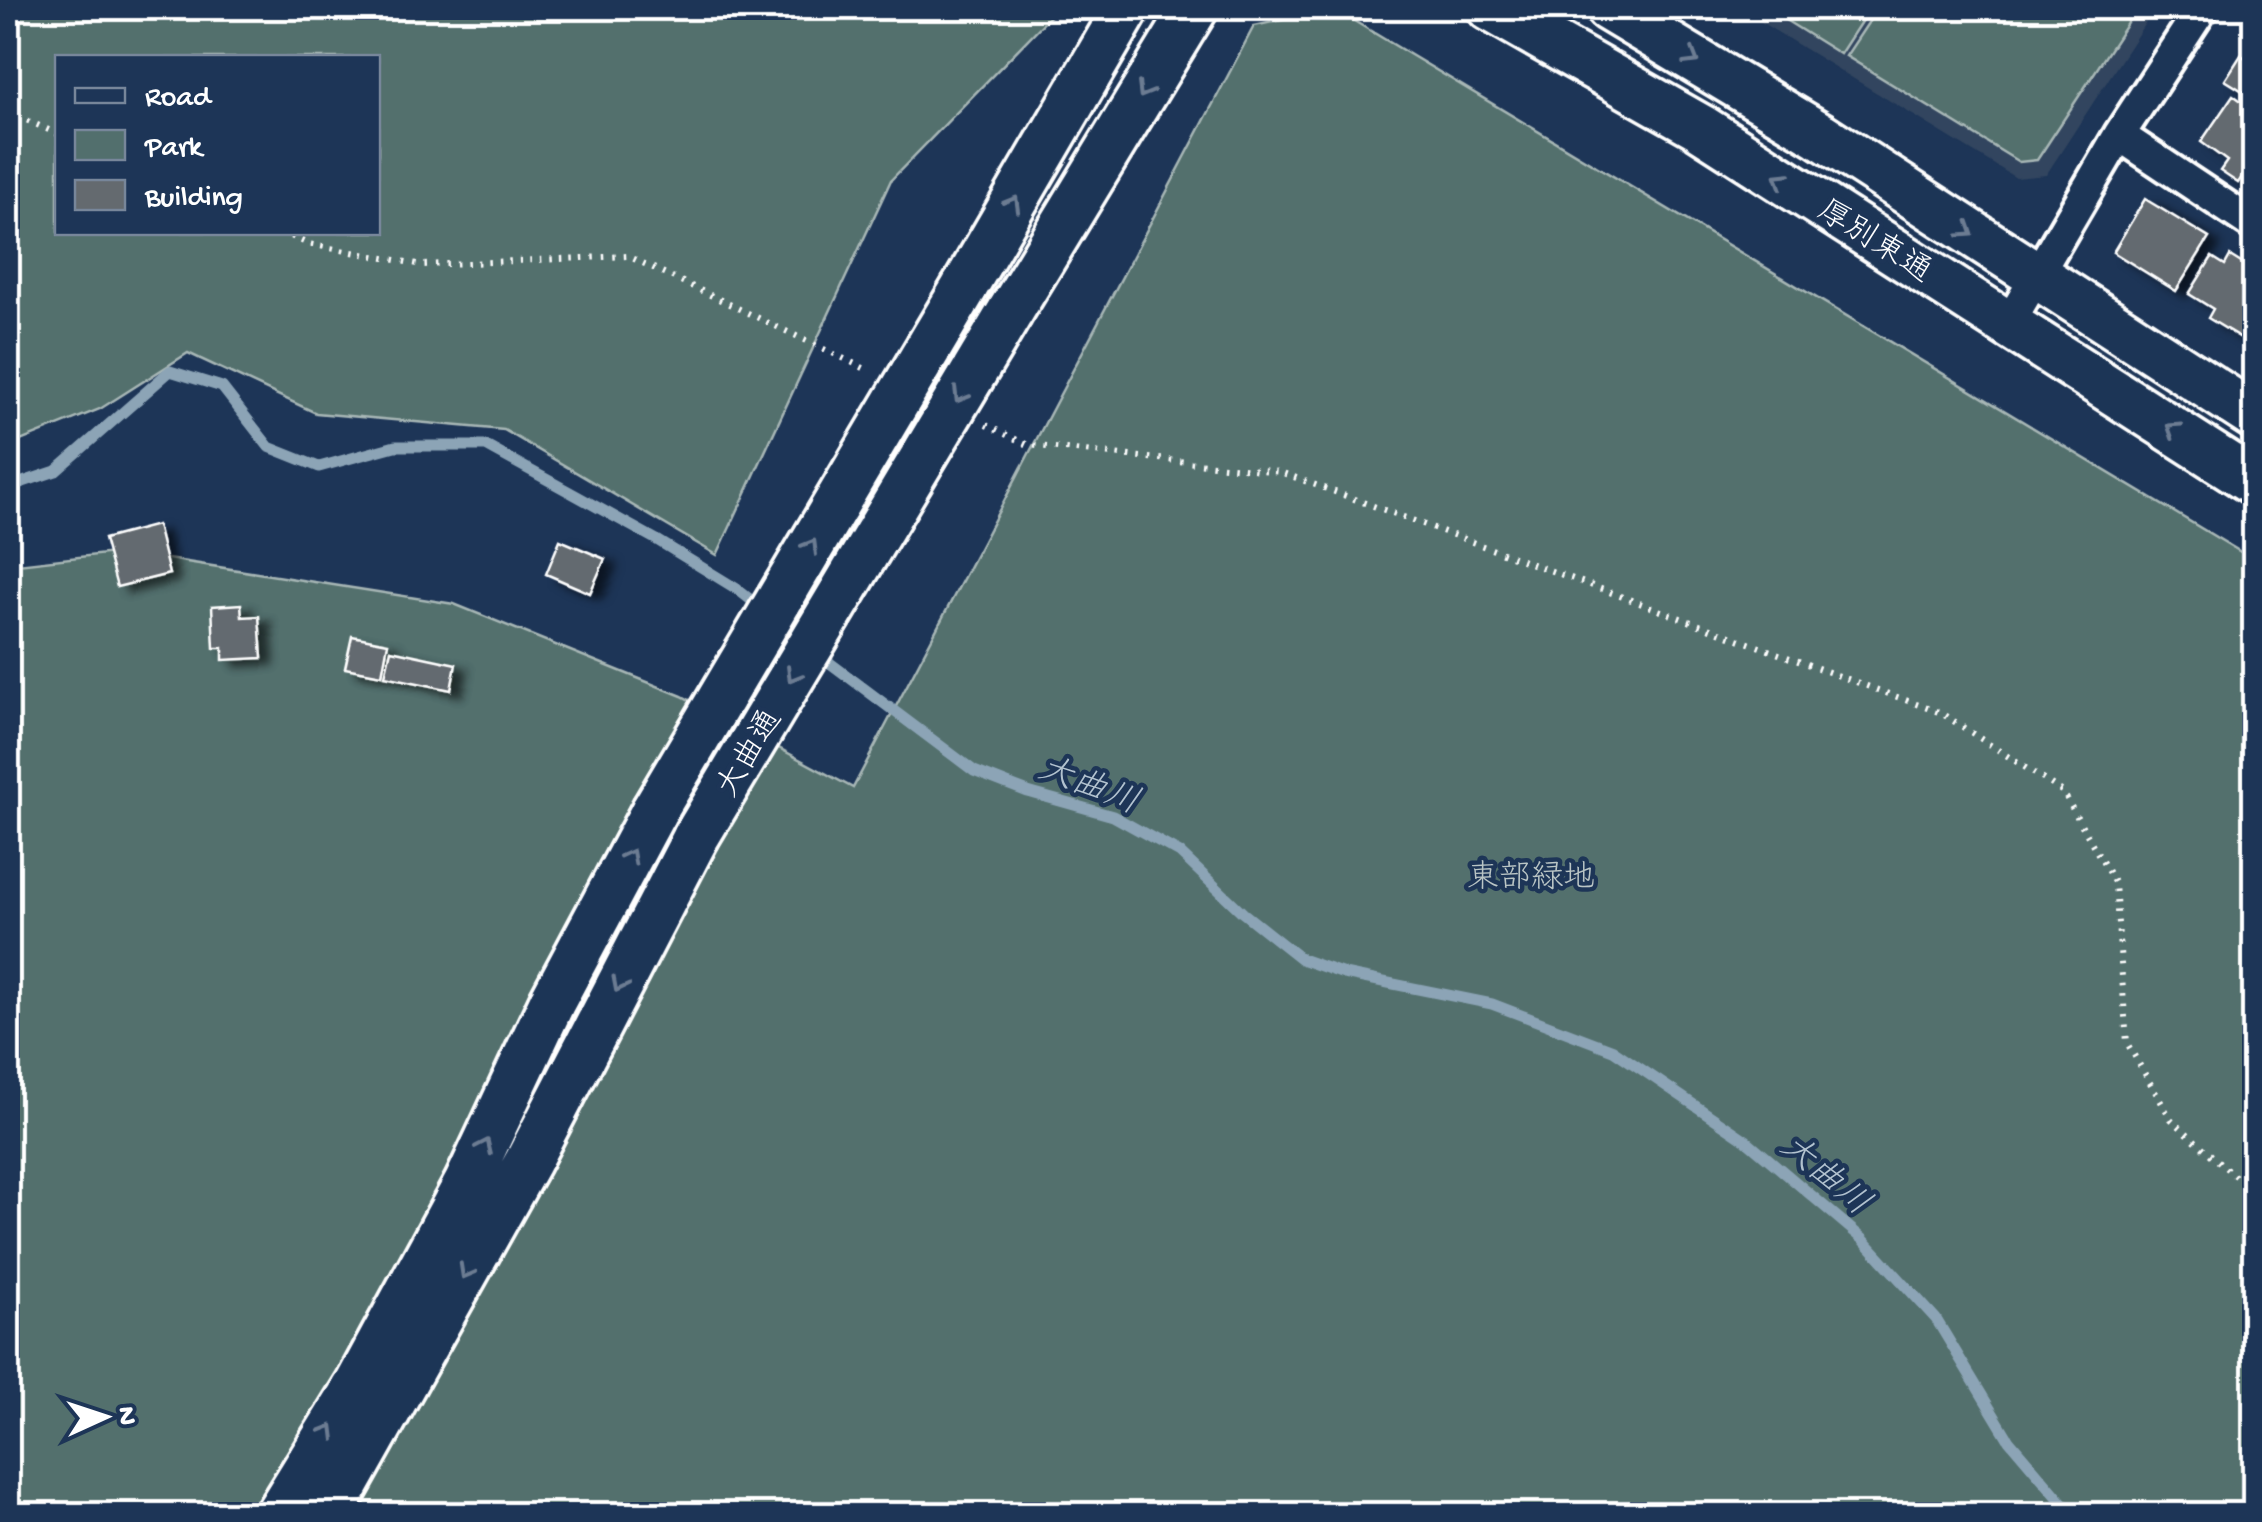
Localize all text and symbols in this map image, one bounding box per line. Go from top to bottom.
one-way arrow [1681,46,1699,65]
legend [55,55,380,235]
one-way arrow [1137,80,1156,98]
text: Road [145,82,213,117]
text: Park [144,132,205,167]
one-way arrow [1773,172,1791,191]
text: Building [144,182,243,217]
street label: 厚別東通 [1809,192,1939,293]
one-way arrow [1001,196,1021,214]
one-way arrow [1955,219,1974,237]
one-way arrow [953,385,972,403]
one-way arrow [2165,422,2183,441]
one-way arrow [799,539,818,557]
one-way arrow [786,664,805,682]
street label: 大曲通 [710,704,792,806]
water label: 大曲川 [1032,749,1145,826]
one-way arrow [618,848,637,866]
park label: 東部緑地 [1467,859,1595,899]
one-way arrow [612,975,631,993]
water label: 大曲川 [1770,1127,1878,1227]
one-way arrow [472,1138,492,1156]
one-way arrow [459,1261,479,1279]
north arrow [55,1367,155,1467]
text: N [109,1406,142,1426]
one-way arrow [316,1424,335,1442]

